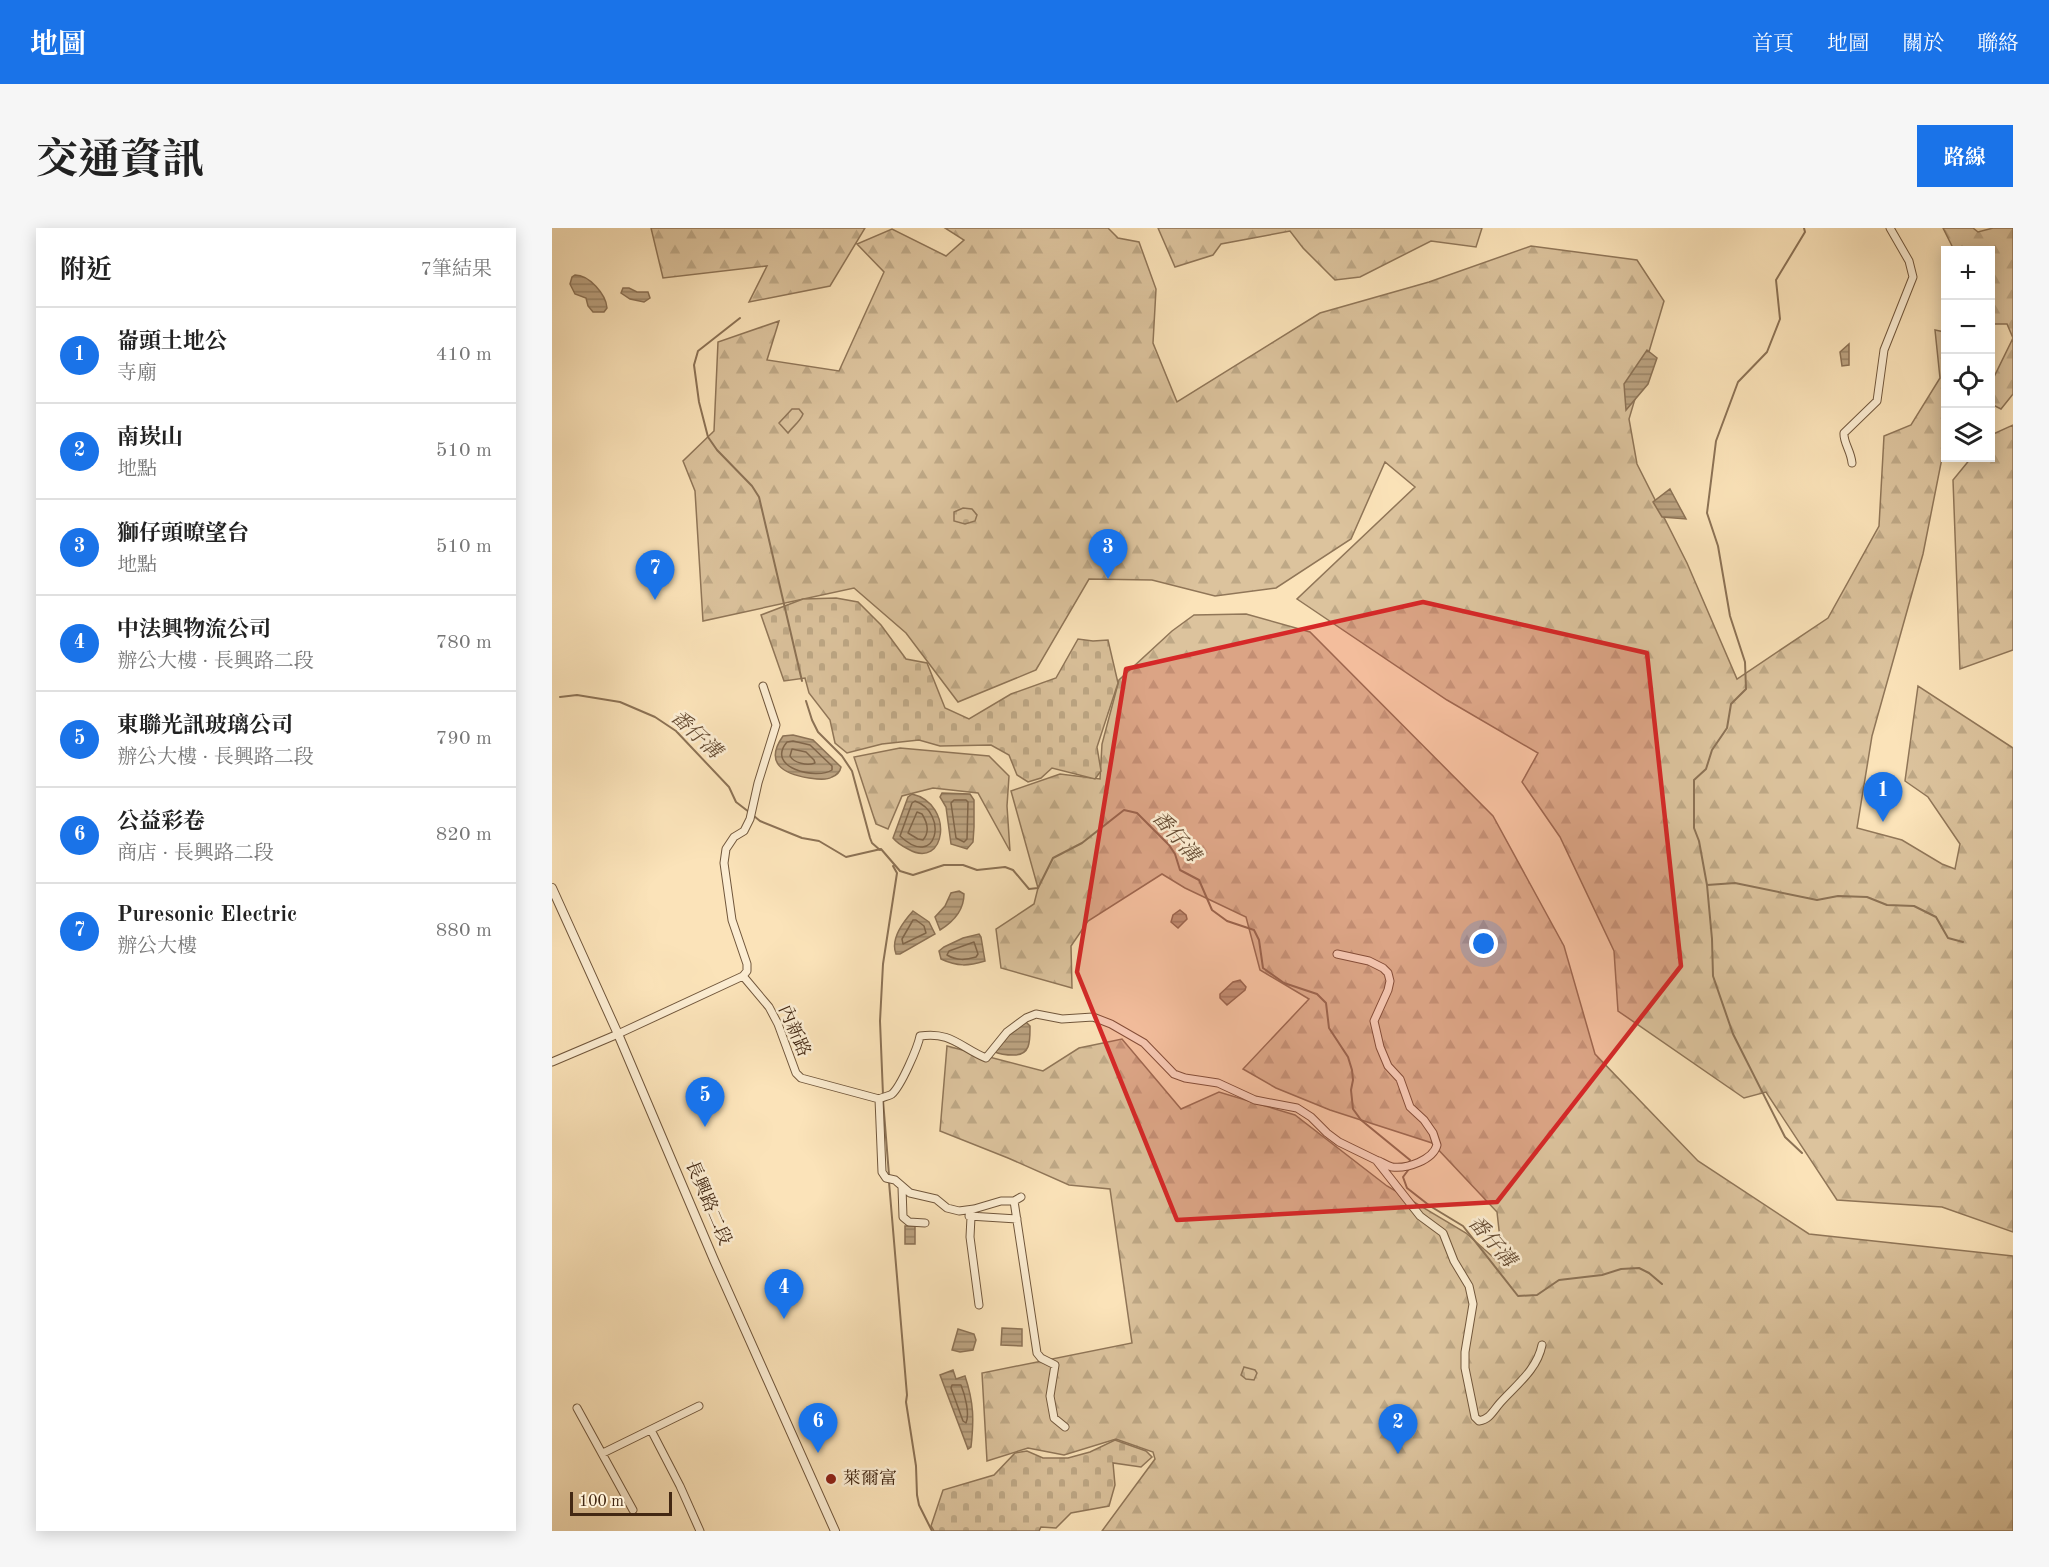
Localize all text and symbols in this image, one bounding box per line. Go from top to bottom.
text: 地圖 [30,32,86,60]
text: 首頁 [1752,34,1794,55]
text: 地圖 [1827,34,1869,55]
text: 關於 [1902,34,1944,55]
text: 聯絡 [1977,34,2019,55]
button: 路線 [1917,125,2013,187]
text: 交通資訊 [36,141,204,183]
map controls [1941,246,1995,462]
button: + [1941,246,1995,300]
text: 附近 [60,258,112,284]
text: 7筆結果 [420,260,492,280]
button: − [1941,300,1995,354]
text: 崙頭土地公 [117,331,227,353]
text: 1 [74,345,85,365]
text: 410 m [436,345,492,365]
button: locate [1941,354,1995,408]
text: 寺廟 [117,364,157,384]
button: layers [1941,408,1995,462]
text: 南崁山 [117,427,183,449]
text: 2 [74,441,85,461]
text: 510 m [436,441,492,461]
text: 地點 [117,460,157,480]
text: 獅仔頭暸望台 [117,523,249,545]
pin: 3 [1088,530,1128,579]
text: 3 [74,537,85,557]
text: 510 m [436,537,492,557]
pin: 7 [636,550,674,600]
text: 地點 [117,556,157,576]
text: 中法興物流公司 [117,619,271,641]
text: 4 [74,633,85,653]
text: 780 m [436,633,492,653]
text: 辦公大樓 · 長興路二段 [117,652,314,672]
water label: 番仔溝 [666,706,727,765]
text: 東聯光訊玻璃公司 [117,715,293,737]
text: 5 [74,729,85,749]
text: 790 m [436,729,492,749]
text: 辦公大樓 · 長興路二段 [117,748,314,768]
pin: 1 [1864,772,1902,822]
water label: 番仔溝 [1148,806,1206,868]
text: 公益彩卷 [117,811,205,833]
text: 6 [74,825,85,845]
text: 820 m [436,825,492,845]
text: 商店 · 長興路二段 [117,844,274,864]
text: Puresonic Electric [117,904,297,926]
text: 7 [74,921,85,941]
text: 880 m [436,921,492,941]
your location [1469,929,1498,958]
text: 辦公大樓 [117,937,197,957]
street label: 內新路 [775,1002,815,1059]
pin: 5 [686,1078,724,1127]
street label: 長興路二段 [682,1157,736,1248]
water label: 番仔溝 [1464,1211,1522,1273]
pin: 4 [764,1270,804,1319]
pin: 6 [798,1404,838,1453]
pin: 2 [1378,1404,1418,1454]
place label: 萊爾富 [843,1468,897,1488]
marker: 萊爾富 [824,1472,838,1486]
scale bar [570,1489,672,1516]
text: 100 m [579,1494,624,1510]

